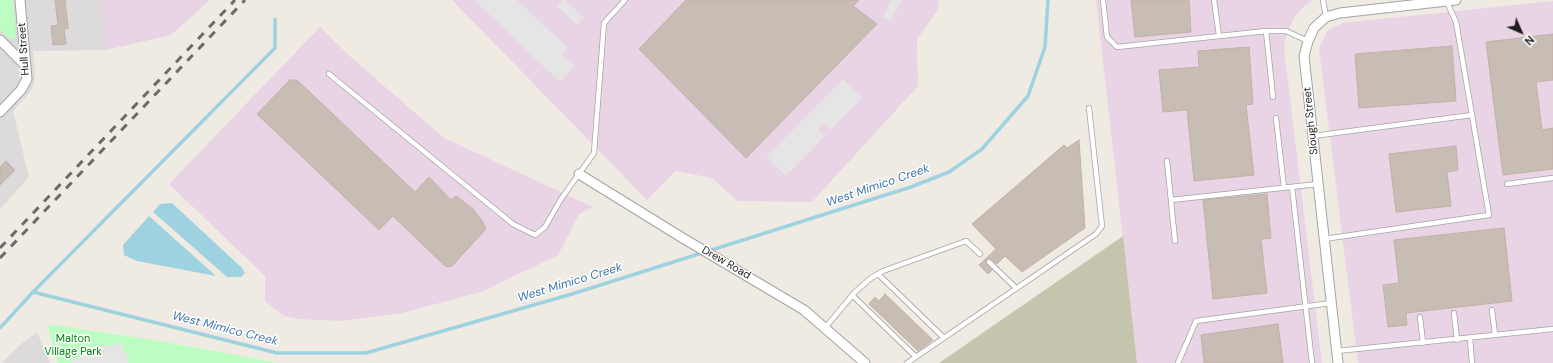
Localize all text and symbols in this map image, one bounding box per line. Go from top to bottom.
north arrow [1501,12,1541,52]
street label: Hull Street [16,22,32,76]
text: N [1522,33,1537,48]
street label: Slough Street [1301,86,1321,156]
water label: West Mimico Creek [824,162,932,210]
street label: Drew Road [699,244,753,282]
water label: West Mimico Creek [516,260,624,306]
water label: West Mimico Creek [171,309,279,349]
park label: Malton Village Park [44,332,102,358]

